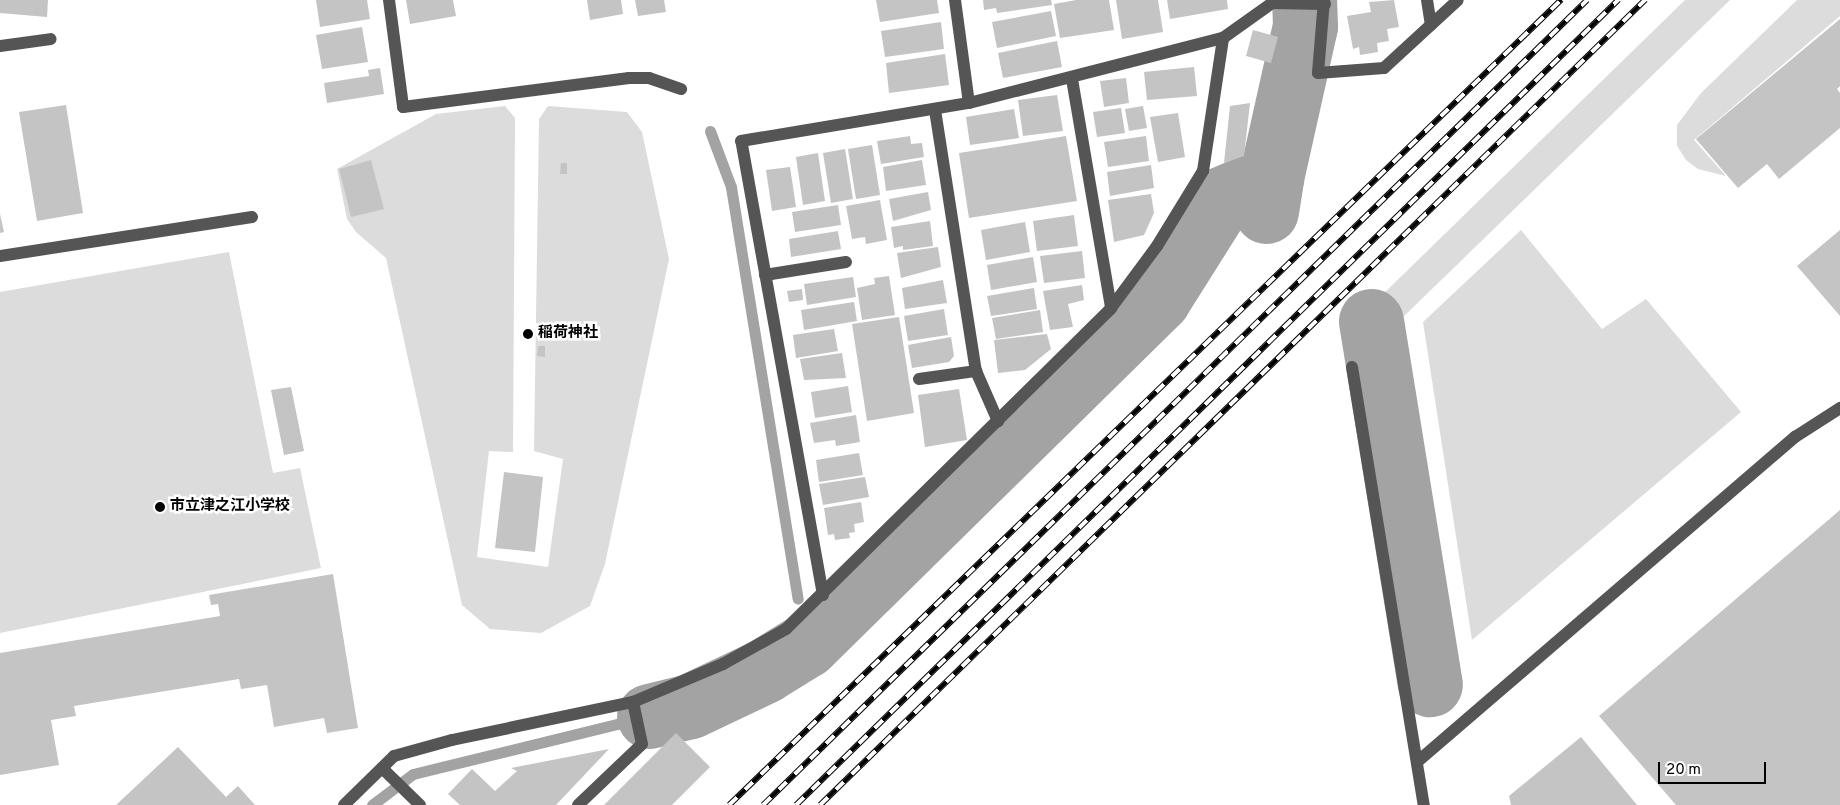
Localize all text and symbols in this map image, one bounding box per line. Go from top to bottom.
place label: 稲荷神社 [538,325,598,343]
marker: 稲荷神社 [522,328,534,340]
place label: 市立津之江小学校 [170,498,290,516]
marker: 市立津之江小学校 [154,501,166,513]
scale bar [1660,752,1768,784]
text: 20 m [1666,761,1701,780]

